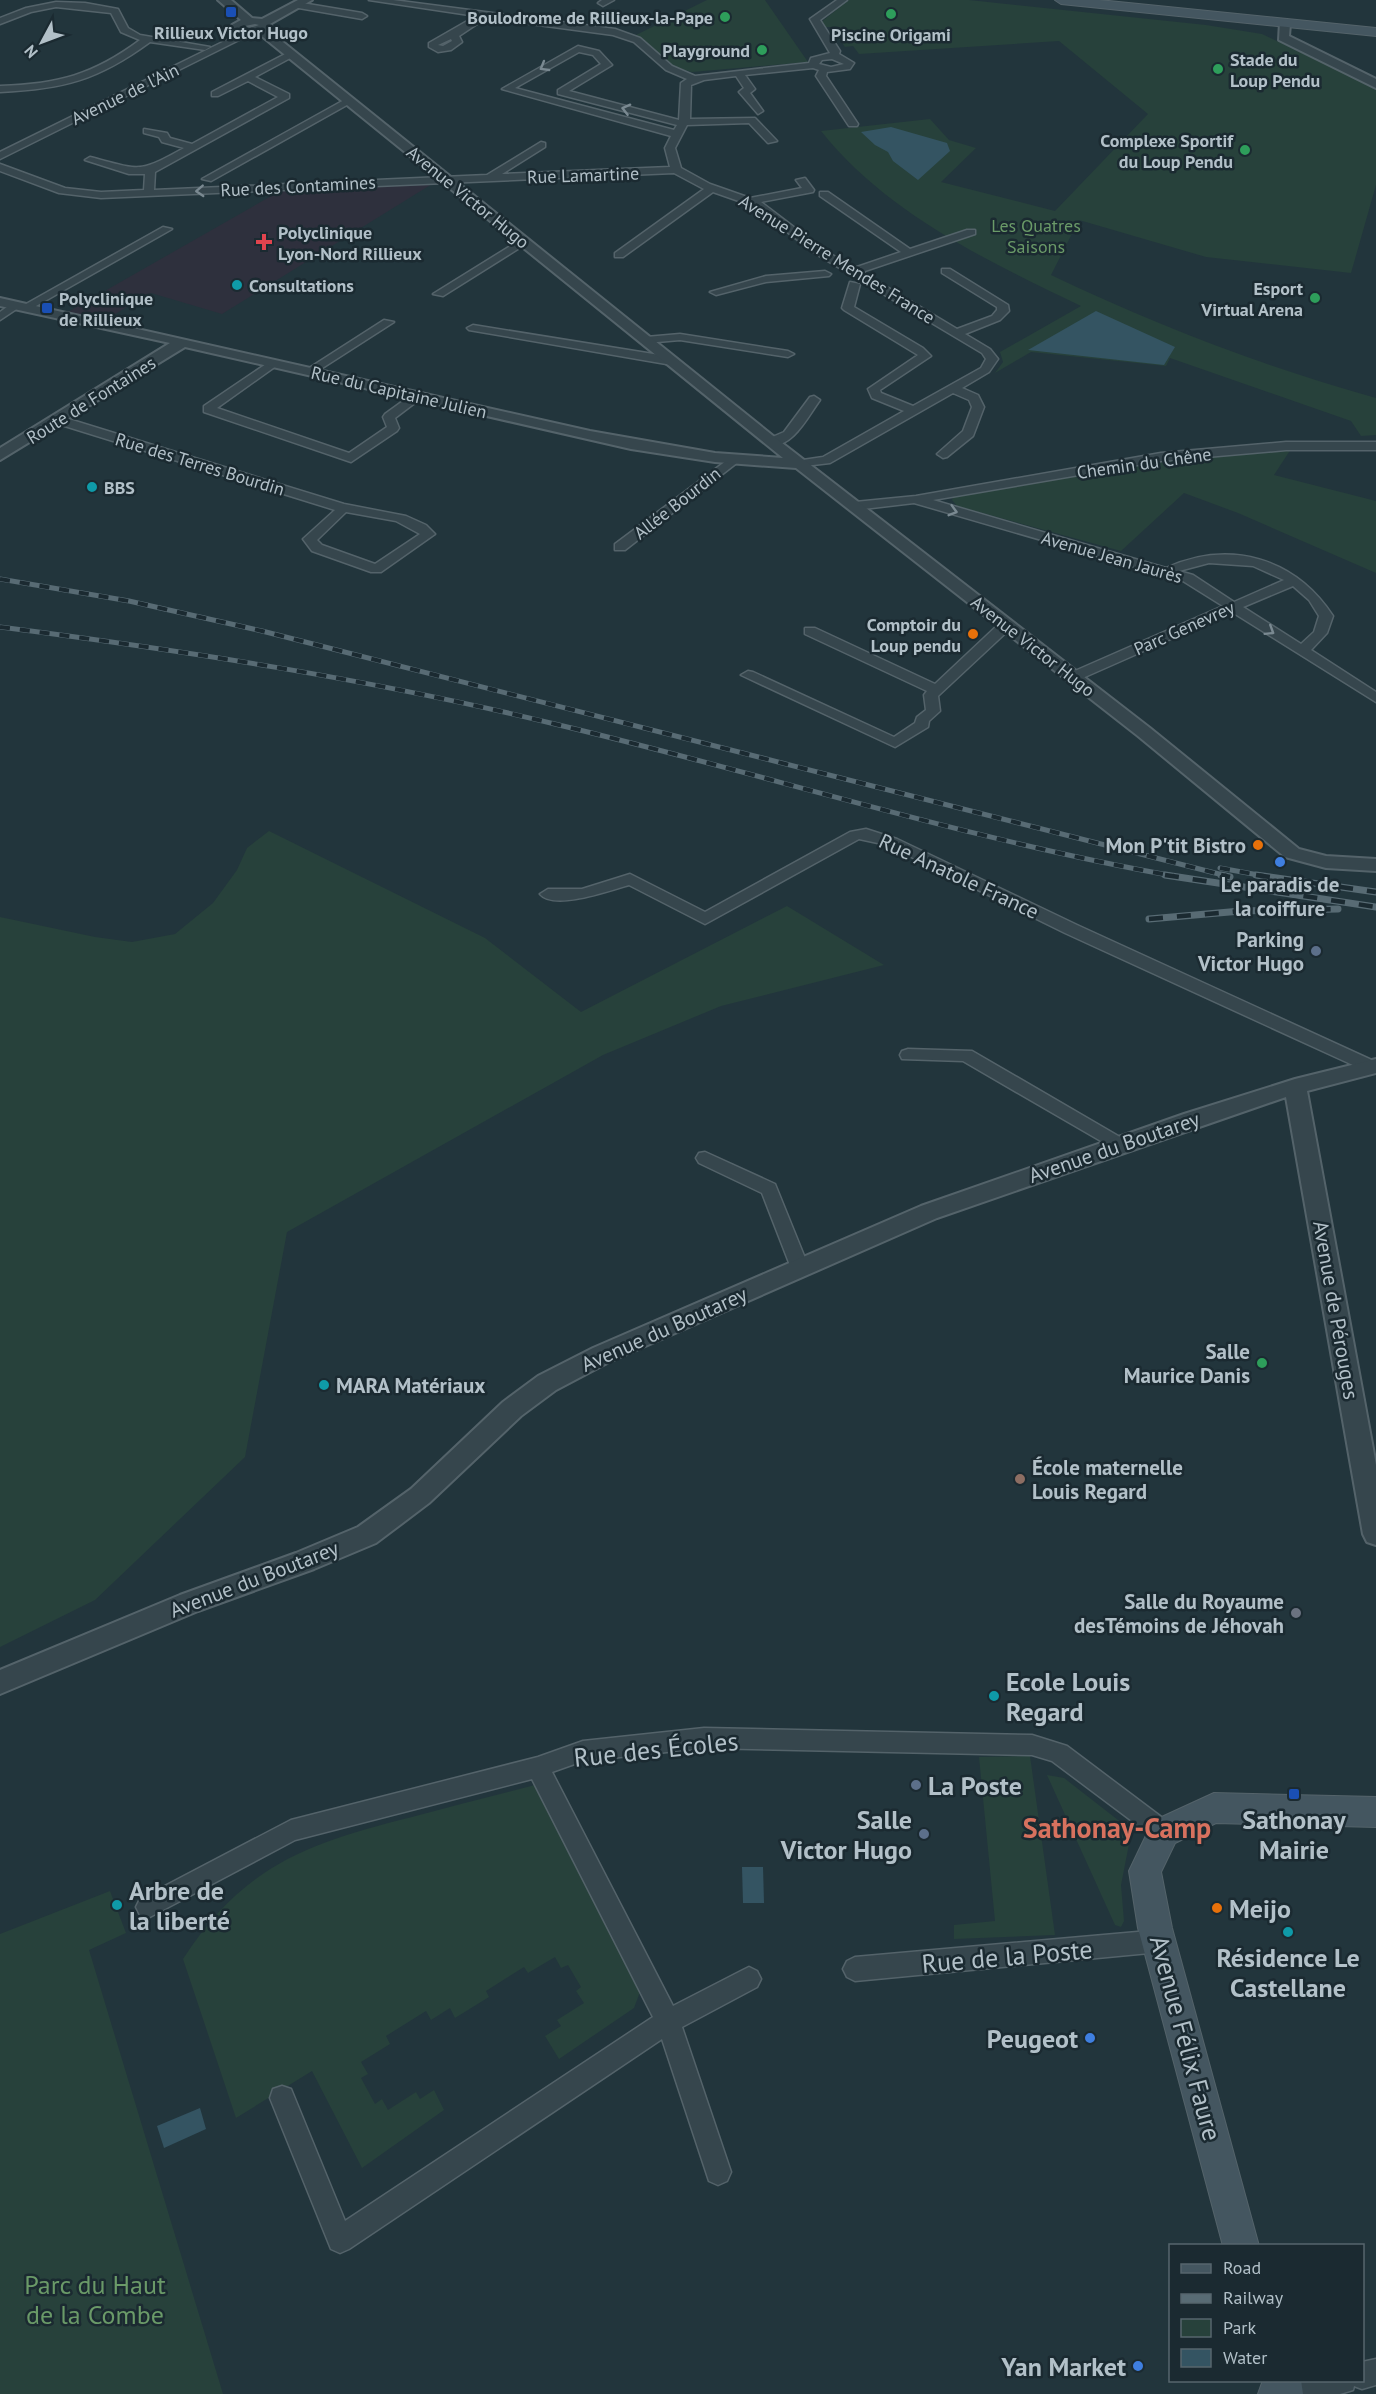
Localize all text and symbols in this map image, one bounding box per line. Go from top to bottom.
marker: Rillieux Victor Hugo [224,5,238,19]
place label: Boulodrome de Rillieux-la-Pape [467,6,713,29]
marker: Piscine Origami [884,7,898,21]
marker: Boulodrome de Rillieux-la-Pape [718,10,732,24]
north arrow [12,12,72,72]
place label: Rillieux Victor Hugo [154,21,308,44]
place label: Piscine Origami [831,23,951,46]
place label: Playground [662,39,750,62]
text: N [20,41,42,62]
marker: Playground [755,43,769,57]
place label: Stade du Loup Pendu [1230,48,1320,92]
street label: Avenue de l'Ain [67,58,183,130]
one-way arrow [540,60,550,72]
marker: Stade du Loup Pendu [1211,62,1225,76]
one-way arrow [621,104,632,116]
place label: Complexe Sportif du Loup Pendu [1100,129,1234,173]
street label: Avenue Victor Hugo [402,140,534,254]
marker: Complexe Sportif du Loup Pendu [1238,143,1252,157]
street label: Rue Lamartine [527,162,639,188]
street label: Rue des Contamines [220,170,376,202]
one-way arrow [195,184,204,197]
street label: Avenue Pierre Mendes France [735,189,939,329]
park label: Les Quatres Saisons [991,214,1081,258]
place label: Polyclinique Lyon-Nord Rillieux [278,221,422,265]
marker: Polyclinique Lyon-Nord Rillieux [255,233,273,251]
place label: Consultations [249,274,354,297]
place label: Esport Virtual Arena [1200,277,1304,321]
marker: Consultations [230,278,244,292]
place label: Polyclinique de Rillieux [59,287,153,331]
marker: Esport Virtual Arena [1308,291,1322,305]
marker: Polyclinique de Rillieux [40,301,54,315]
street label: Route de Fontaines [22,351,160,449]
street label: Rue du Capitaine Julien [309,361,489,423]
street label: Rue des Terres Bourdin [113,427,287,501]
street label: Chemin du Chêne [1075,442,1213,484]
street label: Allée Bourdin [629,462,725,544]
place label: BBS [104,476,135,499]
marker: BBS [85,480,99,494]
one-way arrow [947,504,958,516]
street label: Avenue Jean Jaurès [1039,526,1185,588]
street label: Avenue Victor Hugo [966,590,1100,702]
street label: Parc Genevrey [1130,595,1238,660]
place label: Comptoir du Loup pendu [867,613,961,657]
one-way arrow [1264,623,1275,634]
marker: Comptoir du Loup pendu [966,627,980,641]
street label: Rue Anatole France [875,827,1043,925]
place label: Mon P'tit Bistro [1106,832,1246,859]
marker: Mon P'tit Bistro [1251,838,1265,852]
marker: Le paradis de la coiffure [1273,855,1287,869]
place label: Le paradis de la coiffure [1221,871,1339,922]
place label: Parking Victor Hugo [1197,926,1304,977]
marker: Parking Victor Hugo [1309,944,1323,958]
street label: Avenue du Boutarey [1025,1105,1203,1189]
street label: Avenue de Pérouges [1307,1219,1365,1401]
street label: Avenue du Boutarey [577,1280,751,1378]
place label: Salle Maurice Danis [1124,1338,1250,1389]
marker: Salle Maurice Danis [1255,1356,1269,1370]
place label: MARA Matériaux [336,1372,485,1399]
marker: MARA Matériaux [317,1378,331,1392]
place label: École maternelle Louis Regard [1032,1454,1183,1505]
marker: École maternelle Louis Regard [1013,1472,1027,1486]
street label: Avenue du Boutarey [166,1534,343,1624]
place label: Salle du Royaume desTémoins de Jéhovah [1074,1588,1284,1639]
marker: Salle du Royaume desTémoins de Jéhovah [1289,1606,1303,1620]
place label: Ecole Louis Regard [1006,1665,1130,1728]
marker: Ecole Louis Regard [987,1689,1001,1703]
street label: Rue des Écoles [572,1724,740,1774]
place label: La Poste [928,1769,1022,1802]
marker: La Poste [909,1778,923,1792]
marker: Sathonay Mairie [1287,1787,1301,1801]
place label: Salle Victor Hugo [780,1803,912,1866]
place label: Sathonay Mairie [1242,1803,1346,1866]
district label: Sathonay-Camp [1023,1809,1211,1846]
marker: Salle Victor Hugo [917,1827,931,1841]
place label: Arbre de la liberté [129,1874,230,1937]
place label: Meijo [1229,1892,1291,1925]
marker: Arbre de la liberté [110,1898,124,1912]
marker: Meijo [1210,1901,1224,1915]
marker: Résidence Le Castellane [1281,1925,1295,1939]
street label: Rue de la Poste [920,1932,1094,1980]
street label: Avenue Félix Faure [1143,1932,1229,2144]
place label: Résidence Le Castellane [1216,1941,1360,2004]
place label: Peugeot [987,2022,1078,2055]
marker: Peugeot [1083,2031,1097,2045]
legend [1169,2244,1364,2382]
text: Road [1223,2256,1261,2279]
park label: Parc du Haut de la Combe [24,2268,166,2331]
text: Railway [1223,2286,1284,2309]
text: Park [1223,2316,1256,2339]
text: Water [1223,2346,1267,2369]
place label: Yan Market [1000,2350,1126,2383]
marker: Yan Market [1131,2359,1145,2373]

